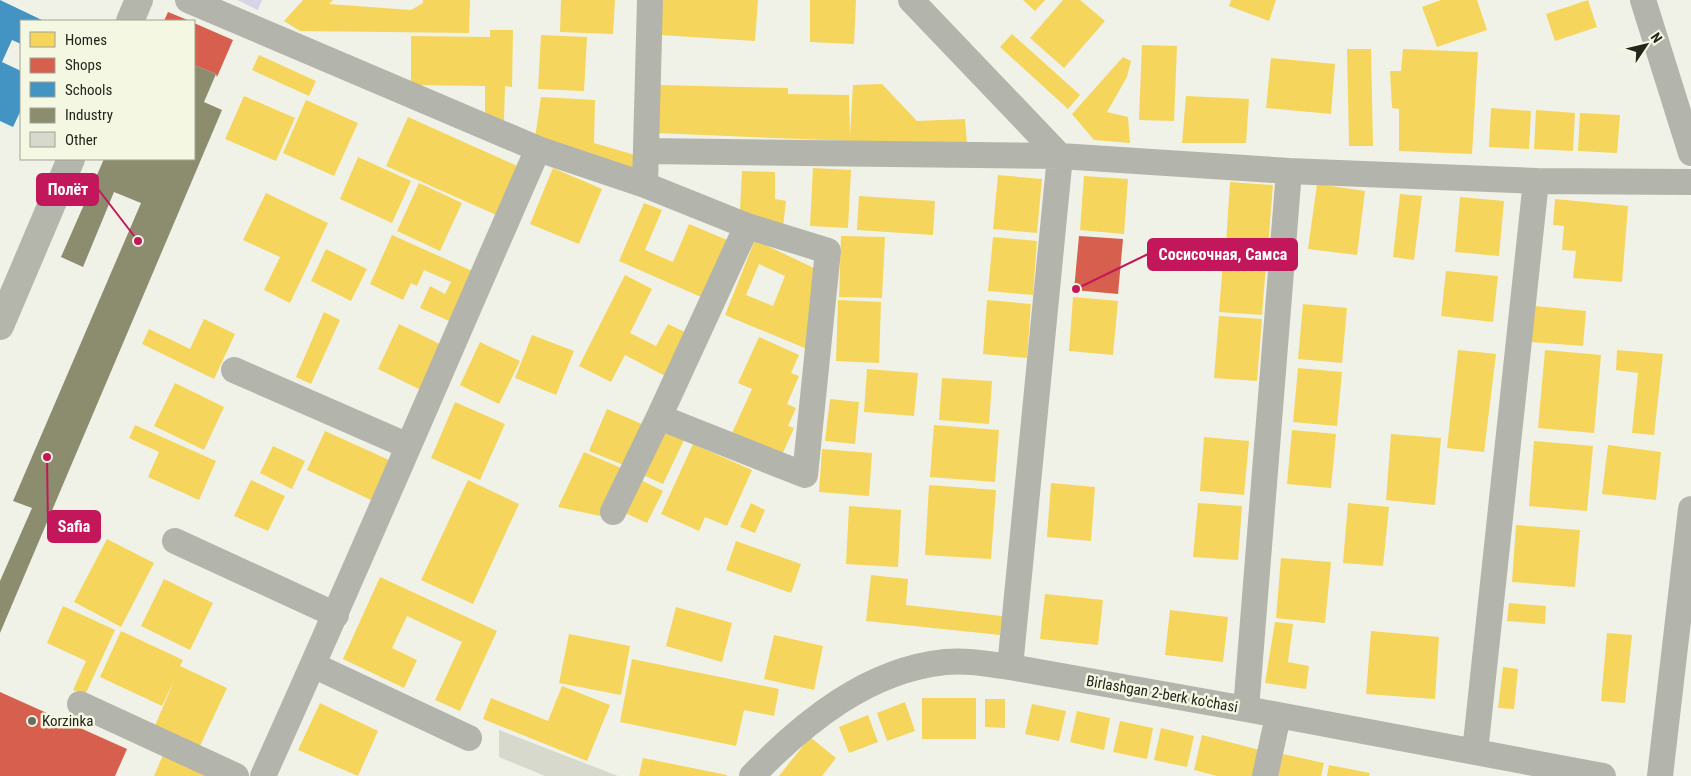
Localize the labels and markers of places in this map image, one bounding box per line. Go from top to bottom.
callout: Полёт [37,174,98,205]
callout: Сосисочная, Самса [1148,239,1297,270]
callout: Safia [48,511,100,542]
place label: Korzinka [42,712,93,730]
marker: Korzinka [26,715,38,727]

